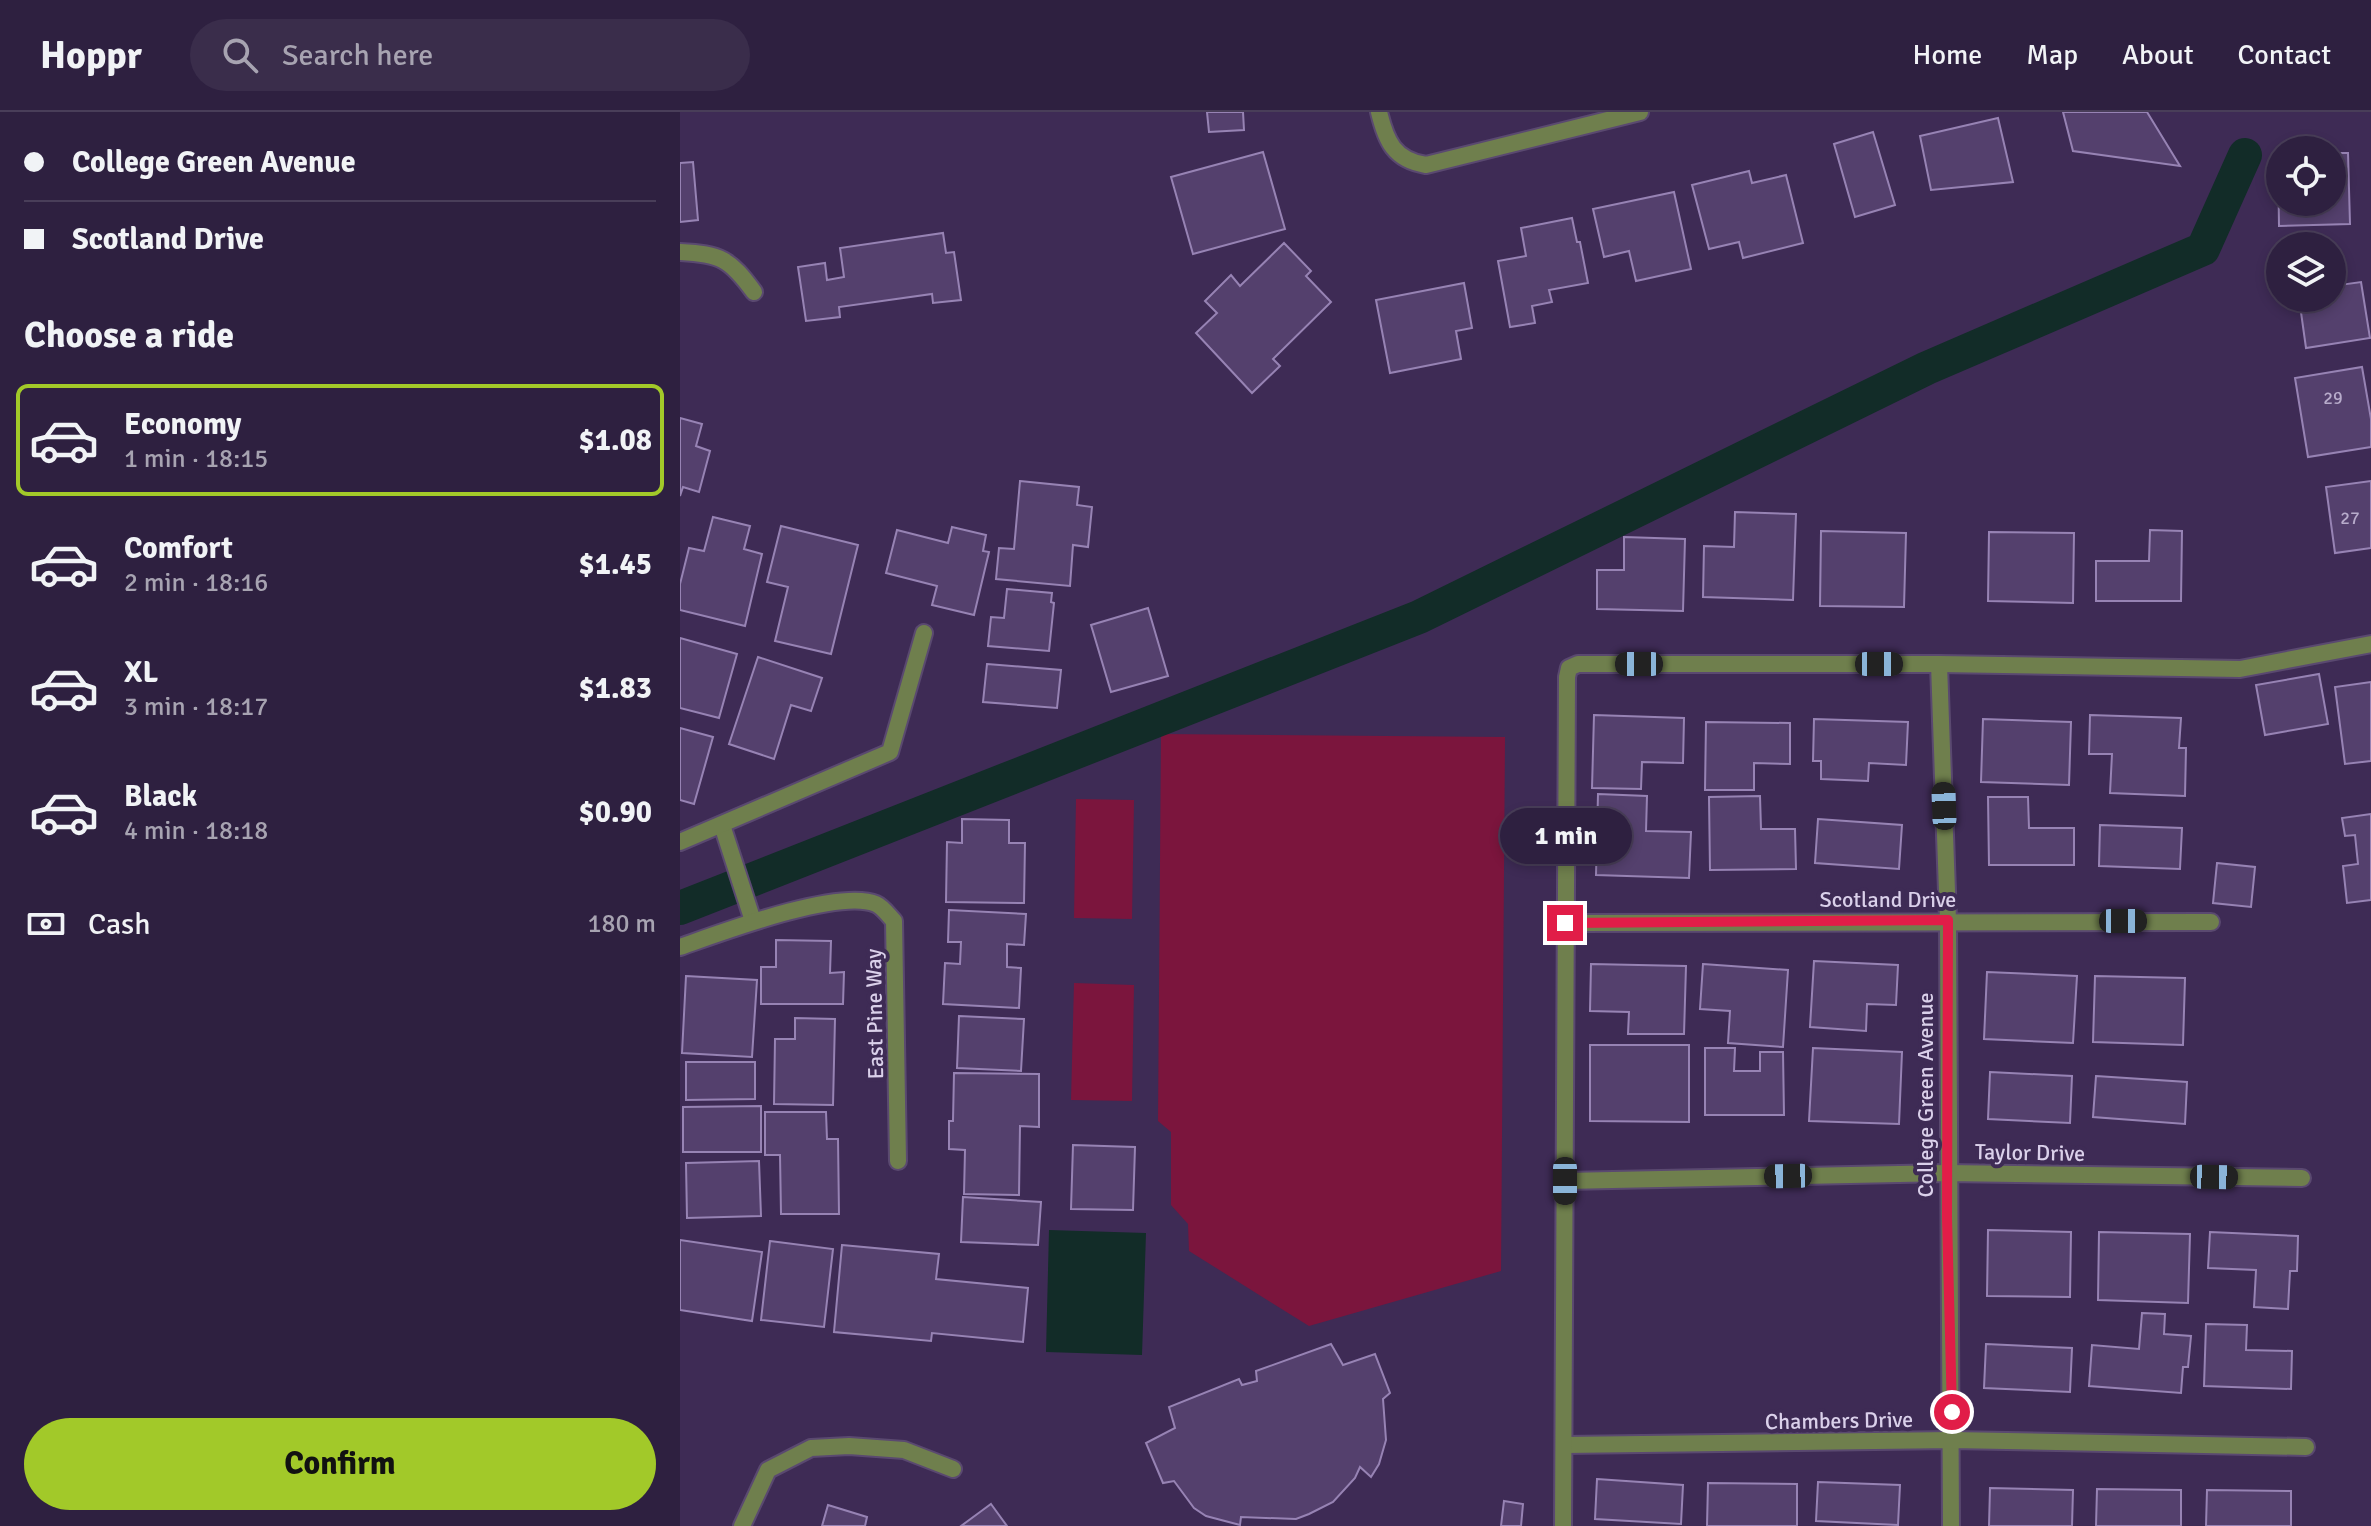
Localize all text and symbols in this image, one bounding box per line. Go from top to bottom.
search box [190,19,750,91]
text: Hoppr [40,32,142,79]
icon: search [218,33,262,77]
text: Search here [282,37,433,74]
text: Home [1913,38,1982,72]
text: Map [2026,38,2078,72]
text: About [2122,38,2194,72]
text: Contact [2238,38,2331,72]
map controls [2266,136,2346,312]
button: locate [2266,136,2346,216]
text: College Green Avenue [72,144,356,181]
text: Scotland Drive [72,221,264,258]
button: layers [2266,232,2346,312]
text: Choose a ride [24,313,234,358]
house number: 29 [2323,387,2343,409]
icon: car [28,404,100,476]
text: Economy [124,406,241,443]
text: $1.08 [579,422,652,459]
text: 1 min · 18:15 [124,443,268,475]
house number: 27 [2340,507,2360,529]
icon: car [28,528,100,600]
text: Comfort [124,530,233,567]
text: $1.45 [579,546,652,583]
text: 2 min · 18:16 [124,567,268,599]
icon: car [28,652,100,724]
car [1615,652,1663,676]
car [1855,652,1903,676]
text: XL [124,654,158,691]
text: $1.83 [579,670,652,707]
text: 3 min · 18:17 [124,691,268,723]
icon: car [28,776,100,848]
text: Black [124,778,197,815]
car [1931,782,1957,830]
text: $0.90 [579,794,652,831]
callout: 1 min [1499,807,1631,863]
text: 4 min · 18:18 [124,815,268,847]
text: 1 min [1535,820,1597,852]
street label: Scotland Drive [1820,886,1956,913]
icon: cash [24,902,68,946]
route end [1547,905,1583,941]
text: Cash [88,906,151,943]
text: 180 m [587,908,656,940]
car [2099,909,2147,933]
street label: East Pine Way [860,948,889,1080]
street label: College Green Avenue [1912,992,1939,1198]
street label: Taylor Drive [1975,1138,2085,1167]
car [1553,1157,1577,1205]
car [1764,1164,1812,1188]
car [2190,1165,2238,1189]
route start [1934,1394,1970,1430]
street label: Chambers Drive [1765,1406,1913,1435]
button: Confirm [24,1418,656,1510]

